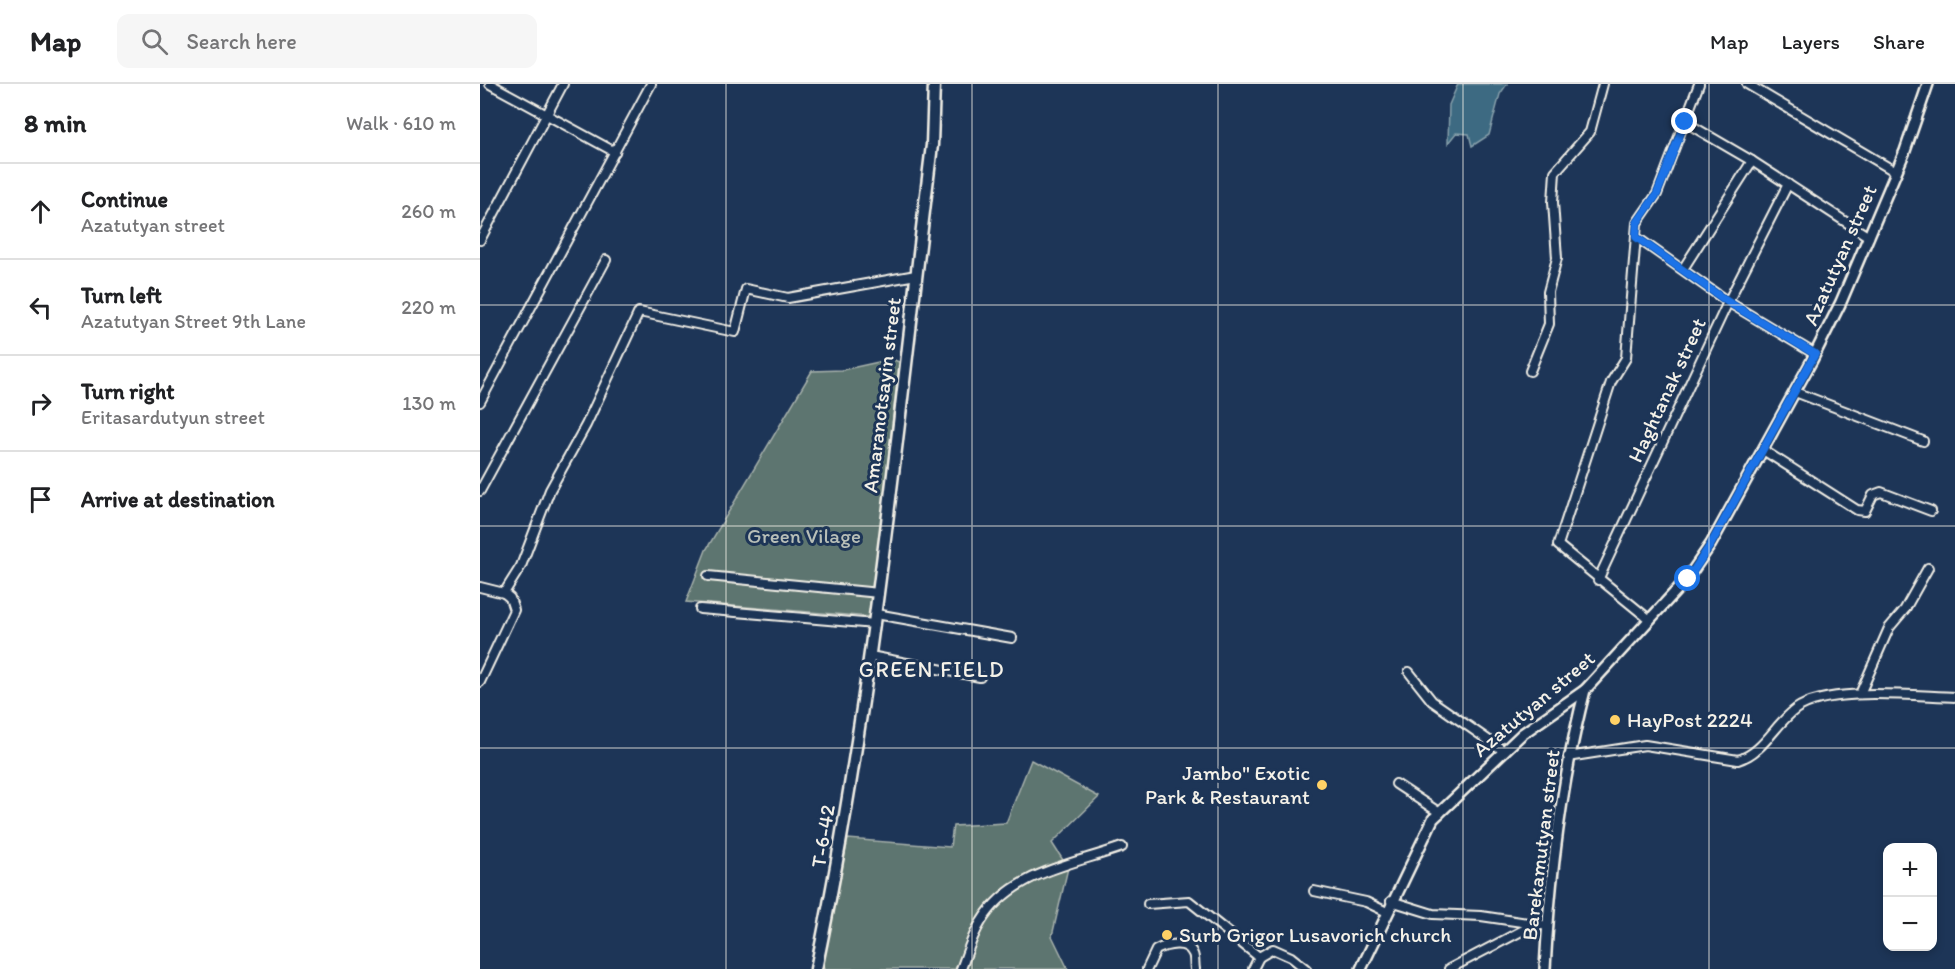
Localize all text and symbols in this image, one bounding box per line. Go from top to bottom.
search box [117,14,537,68]
text: Map [30,24,81,58]
icon: search [138,25,171,58]
text: Search here [186,28,297,55]
text: Map [1710,29,1749,54]
text: Layers [1782,29,1840,54]
text: Share [1873,29,1925,54]
text: 8 min [24,107,86,139]
route end [1671,108,1697,134]
text: Walk · 610 m [346,111,456,135]
street label: Azatutyan street [1797,181,1882,329]
text: Continue [81,186,168,213]
icon: ahead [24,195,57,228]
text: 260 m [401,199,456,223]
text: Azatutyan street [81,213,225,237]
text: Turn left [81,282,162,309]
icon: left [24,291,57,324]
text: 220 m [401,295,456,319]
street label: Amaranotsayin street [857,296,906,494]
text: Azatutyan Street 9th Lane [81,309,306,333]
street label: Haghtanak street [1622,313,1711,466]
text: Turn right [81,378,175,405]
icon: right [24,387,57,420]
text: 130 m [402,391,456,415]
text: Eritasardutyun street [81,405,265,429]
icon: arrive [24,483,57,516]
text: Arrive at destination [81,486,275,513]
park label: Green Vilage [747,523,861,548]
route start [1674,565,1700,591]
street label: Azatutyan street [1468,645,1600,762]
district label: GREEN FIELD [859,656,1005,683]
place label: HayPost 2224 [1627,707,1753,732]
marker: HayPost 2224 [1608,713,1622,727]
street label: Barekamutyan street [1516,748,1565,942]
place label: Jambo" Exotic Park & Restaurant [1145,760,1310,809]
marker: Jambo" Exotic Park & Restaurant [1315,778,1329,792]
street label: T-6-42 [805,803,840,869]
map controls [1883,843,1937,951]
button: + [1883,843,1937,897]
button: − [1883,897,1937,951]
place label: Surb Grigor Lusavorich church [1179,922,1451,947]
marker: Surb Grigor Lusavorich church [1160,928,1174,942]

